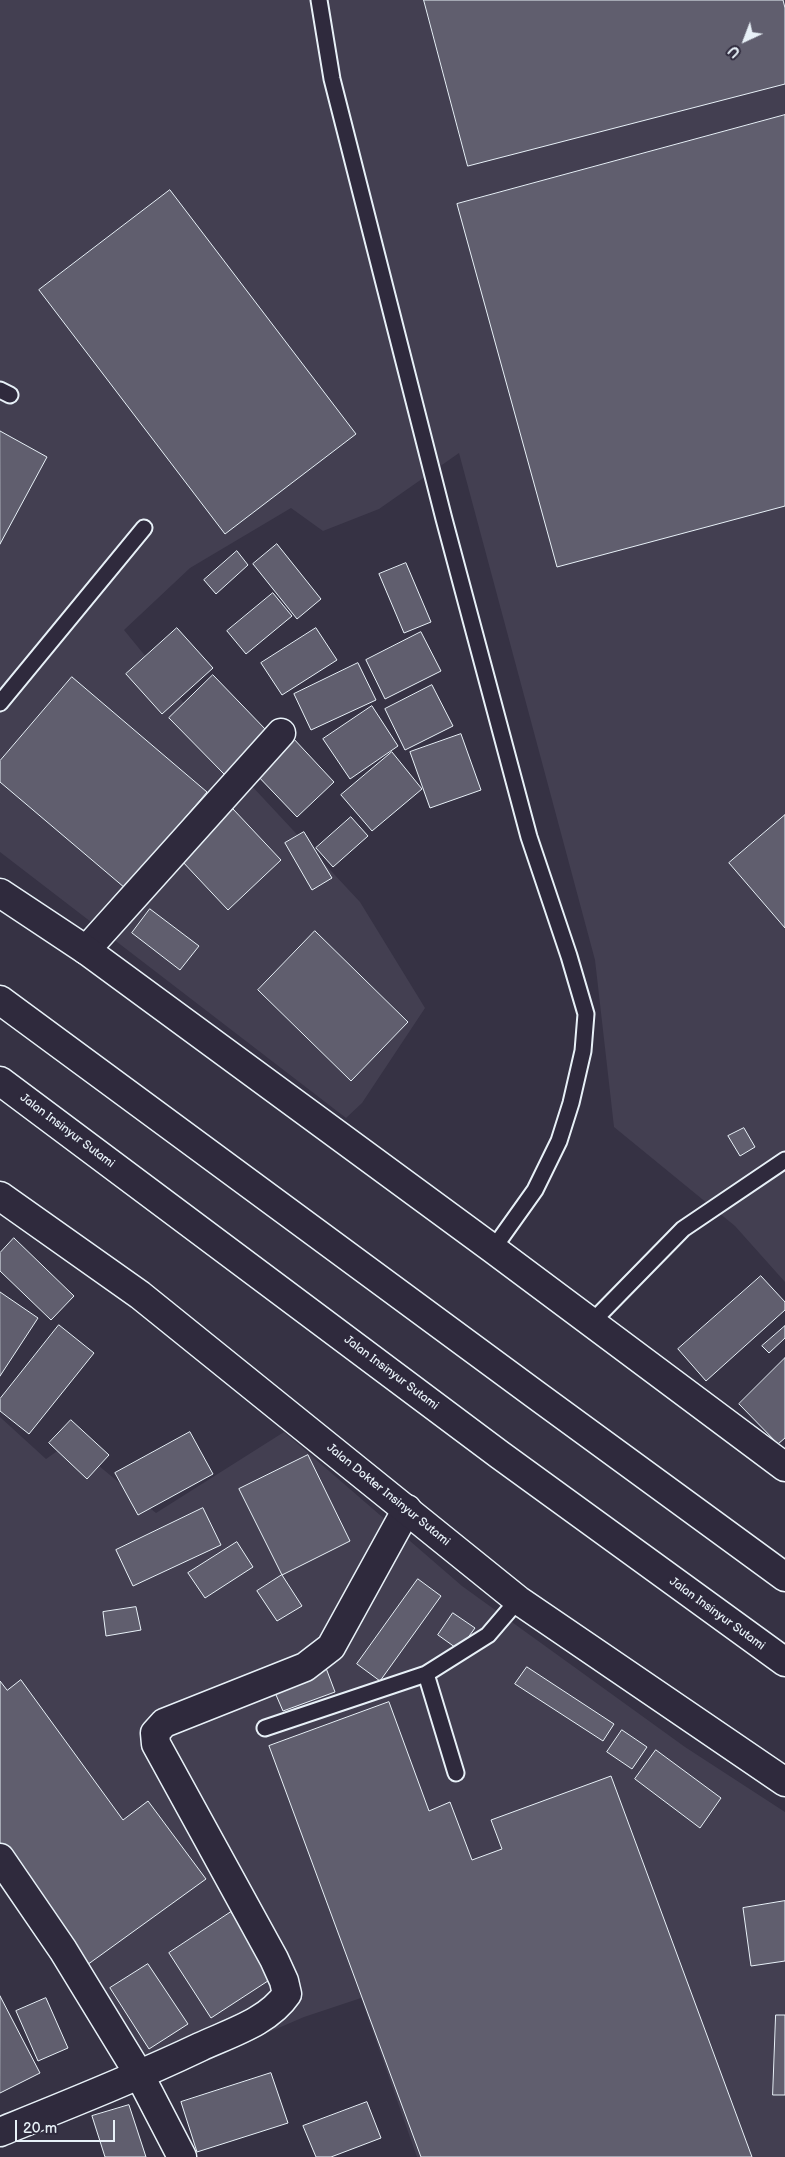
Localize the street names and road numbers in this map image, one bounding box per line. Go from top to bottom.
street label: Jalan Insinyur Sutami [17,1091,117,1171]
street label: Jalan Insinyur Sutami [341,1333,441,1413]
street label: Jalan Dokter Insinyur Sutami [323,1441,453,1549]
street label: Jalan Insinyur Sutami [666,1574,768,1654]

